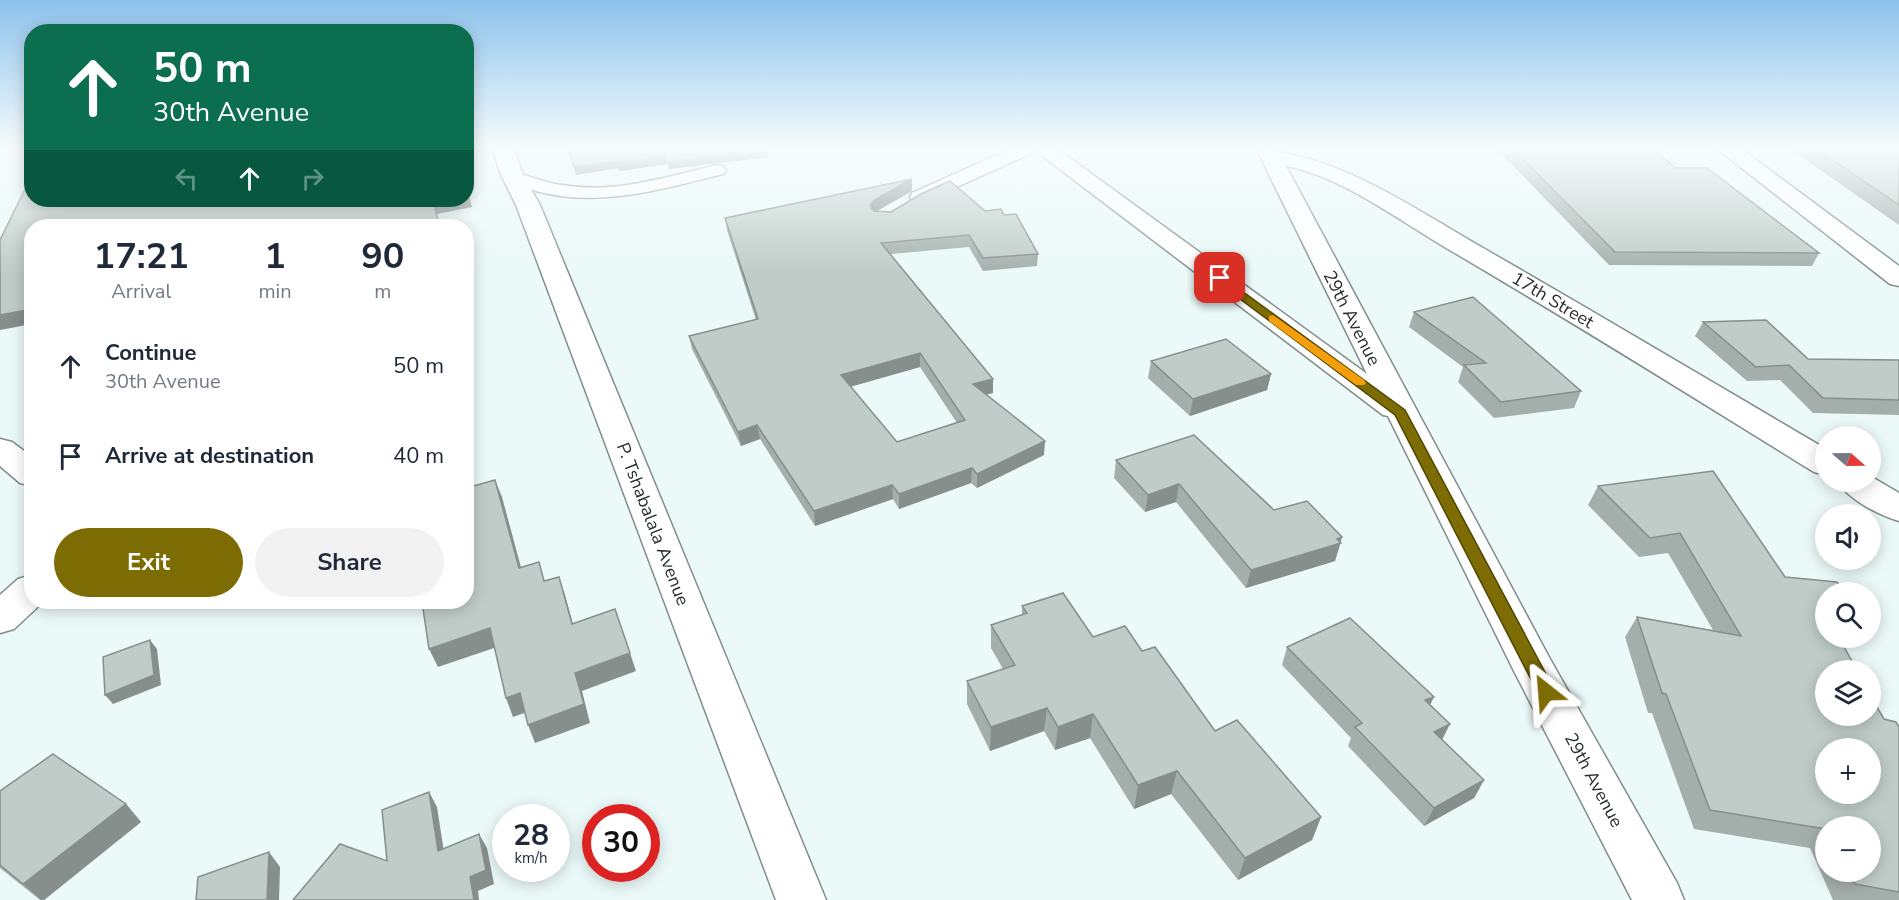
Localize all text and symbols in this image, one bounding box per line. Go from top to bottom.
text: 50 m [153,40,252,97]
icon: ahead [54,48,132,126]
text: 30th Avenue [153,94,309,131]
icon: left [170,162,203,195]
icon: ahead [233,162,266,195]
icon: right [296,162,329,195]
text: 17:21 [94,232,189,281]
text: 1 [264,232,286,281]
text: 90 [361,232,404,281]
pin [1194,252,1245,303]
icon: arrive [1203,261,1236,294]
street label: 29th Avenue [1318,266,1386,370]
street label: 17th Street [1507,266,1599,334]
text: Arrival [111,278,171,305]
text: min [258,278,292,305]
text: m [374,278,391,305]
text: Continue [105,338,196,368]
icon: ahead [54,350,87,383]
text: 50 m [393,351,444,381]
text: 30th Avenue [105,368,221,395]
north arrow [1815,426,1881,492]
map controls [1815,426,1881,882]
street label: P. Tshabalala Avenue [611,439,695,609]
icon: arrive [54,440,87,473]
text: Arrive at destination [105,441,314,471]
text: 40 m [393,441,444,471]
button: sound [1815,504,1881,570]
button: Exit [54,528,243,597]
button: Share [255,528,444,597]
button: search [1815,582,1881,648]
position arrow [1514,660,1578,724]
button: layers [1815,660,1881,726]
street label: 29th Avenue [1559,728,1629,832]
button: + [1815,738,1881,804]
speed limit sign: 30 [582,804,660,882]
text: 28 [513,815,549,856]
button: − [1815,816,1881,882]
text: km/h [514,848,548,868]

